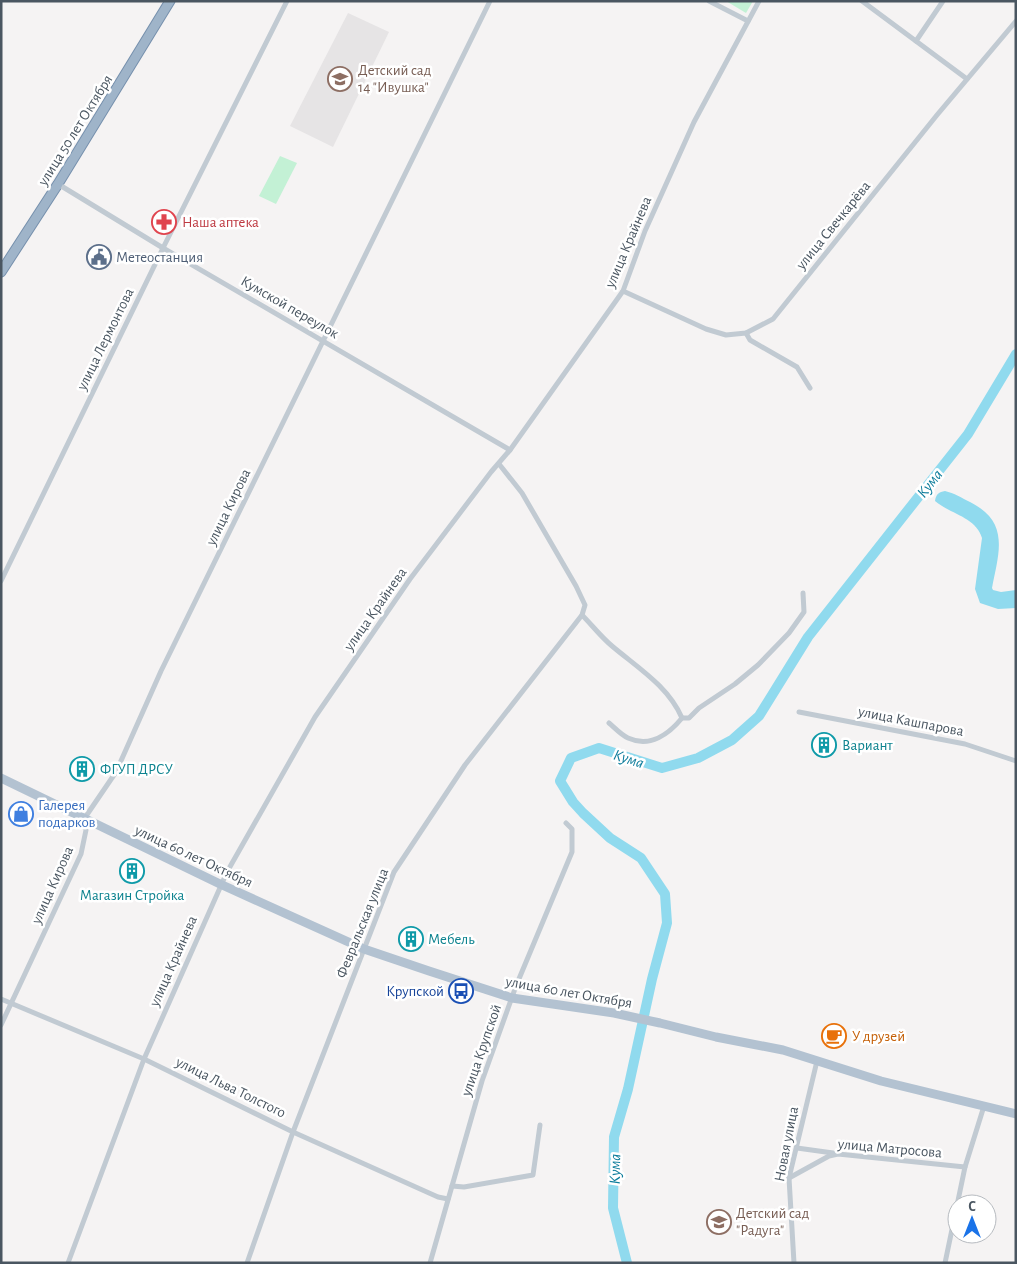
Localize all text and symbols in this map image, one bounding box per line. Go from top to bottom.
place label: Детский сад 14 "Ивушка" [358,63,431,95]
school or university icon: Детский сад 14 "Ивушка" [327,66,353,92]
street label: улица 50 лет Октября [35,72,116,189]
street label: улица Свечкарёва [793,178,874,273]
street label: улица Крайнева [602,194,654,291]
pharmacy icon: Наша аптека [151,209,177,235]
place label: Наша аптека [182,215,259,230]
public building icon: Метеостанция [86,244,112,270]
place label: Метеостанция [116,250,203,265]
street label: Кумской переулок [238,273,341,342]
street label: улица Лермонтова [74,286,137,394]
street label: улица Кирова [203,466,254,549]
water label: Кума [914,466,946,501]
street label: улица Крайнева [341,565,410,654]
street label: улица Кашпарова [856,704,965,739]
building icon: Вариант [811,732,837,758]
place label: Вариант [842,738,893,753]
water label: Кума [612,747,646,771]
building icon: ФГУП ДРСУ [69,756,95,782]
place label: ФГУП ДРСУ [100,762,173,777]
place label: Галерея подарков [38,798,96,830]
shop icon: Галерея подарков [8,801,34,827]
street label: улица 60 лет Октября [132,822,255,890]
street label: улица Кирова [28,844,76,927]
building icon: Магазин Стройка [119,858,145,884]
street label: Февральская улица [334,866,391,980]
place label: Магазин Стройка [80,888,184,903]
street label: улица Крайнева [146,913,200,1010]
building icon: Мебель [398,926,424,952]
place label: Мебель [428,932,475,947]
street label: улица 60 лет Октября [504,974,633,1011]
bus stop icon: Крупской [448,978,474,1004]
place label: Крупской [386,984,444,999]
street label: улица Крупской [458,1002,504,1099]
cafe icon: У друзей [821,1023,847,1049]
place label: У друзей [852,1029,905,1044]
street label: улица Льва Толстого [173,1054,288,1121]
street label: Новая улица [772,1105,801,1183]
street label: улица Матросова [836,1136,943,1161]
water label: Кума [607,1153,623,1185]
north arrow [947,1194,997,1244]
text: С [968,1200,976,1214]
place label: Детский сад "Радуга" [736,1206,809,1238]
school or university icon: Детский сад "Радуга" [706,1209,732,1235]

